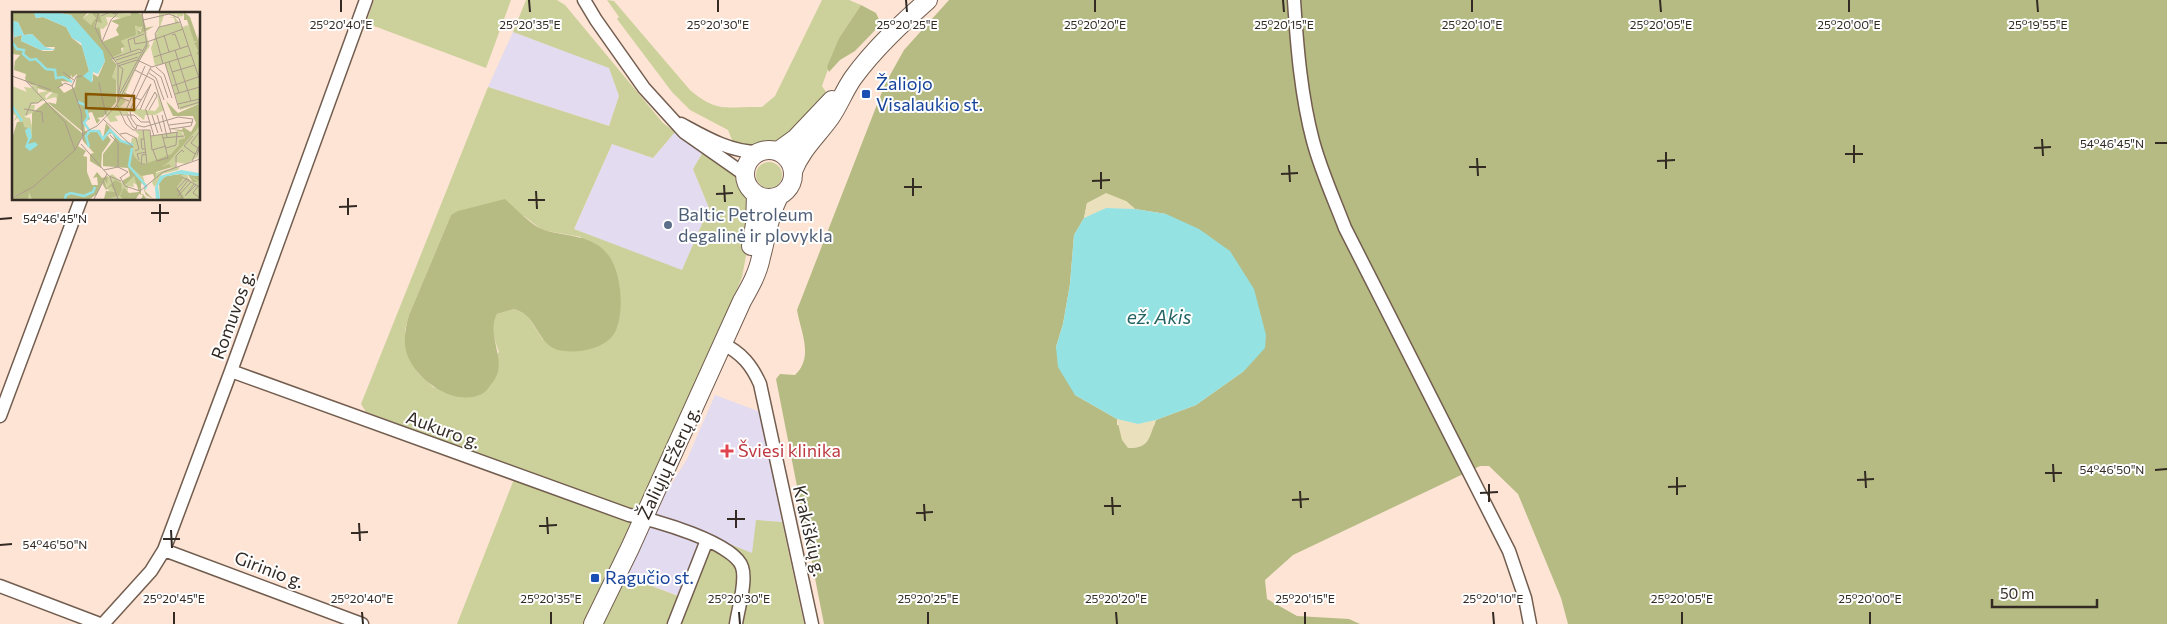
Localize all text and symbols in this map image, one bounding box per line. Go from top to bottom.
inset map [12,12,200,200]
text: 25°20'40"E [310,17,372,31]
text: 25°20'35"E [499,17,561,31]
text: 25°20'30"E [687,17,749,31]
text: 25°20'25"E [876,17,938,31]
text: 25°20'20"E [1064,17,1126,31]
text: 25°20'15"E [1254,17,1314,31]
text: 25°20'10"E [1442,17,1502,31]
text: 25°20'05"E [1630,17,1692,31]
text: 25°20'00"E [1817,17,1881,31]
text: 25°19'55"E [2008,17,2068,31]
place label: Žaliojo Visalaukio st. [876,72,983,115]
marker: Žaliojo Visalaukio st. [860,88,872,100]
text: 54°46'45"N [2080,136,2144,150]
place label: Baltic Petroleum degalinė ir plovykla [678,203,833,246]
text: 54°46'45"N [23,211,87,225]
marker: Baltic Petroleum degalinė ir plovykla [662,219,674,231]
street label: Romuvos g. [206,267,258,362]
water label: ež. Akis [1127,305,1192,328]
street label: Žaliųjų Ežerų g. [632,402,704,523]
street label: Aukuro g. [403,406,483,453]
place label: Šviesi klinika [738,439,841,461]
marker: Šviesi klinika [720,444,734,458]
text: 54°46'50"N [2080,462,2144,476]
street label: Krakiškių g. [789,483,831,579]
text: 54°46'50"N [23,537,87,551]
street label: Girinio g. [231,546,307,592]
place label: Ragučio st. [605,566,694,588]
marker: Ragučio st. [589,572,601,584]
scale bar [1992,576,2097,608]
text: 50 m [2000,584,2034,602]
text: 25°20'45"E [143,591,205,605]
text: 25°20'40"E [331,591,393,605]
text: 25°20'35"E [520,591,582,605]
text: 25°20'30"E [708,591,770,605]
text: 25°20'25"E [897,591,959,605]
text: 25°20'20"E [1085,591,1147,605]
text: 25°20'15"E [1275,591,1335,605]
text: 25°20'10"E [1463,591,1523,605]
text: 25°20'05"E [1651,591,1713,605]
text: 25°20'00"E [1838,591,1902,605]

